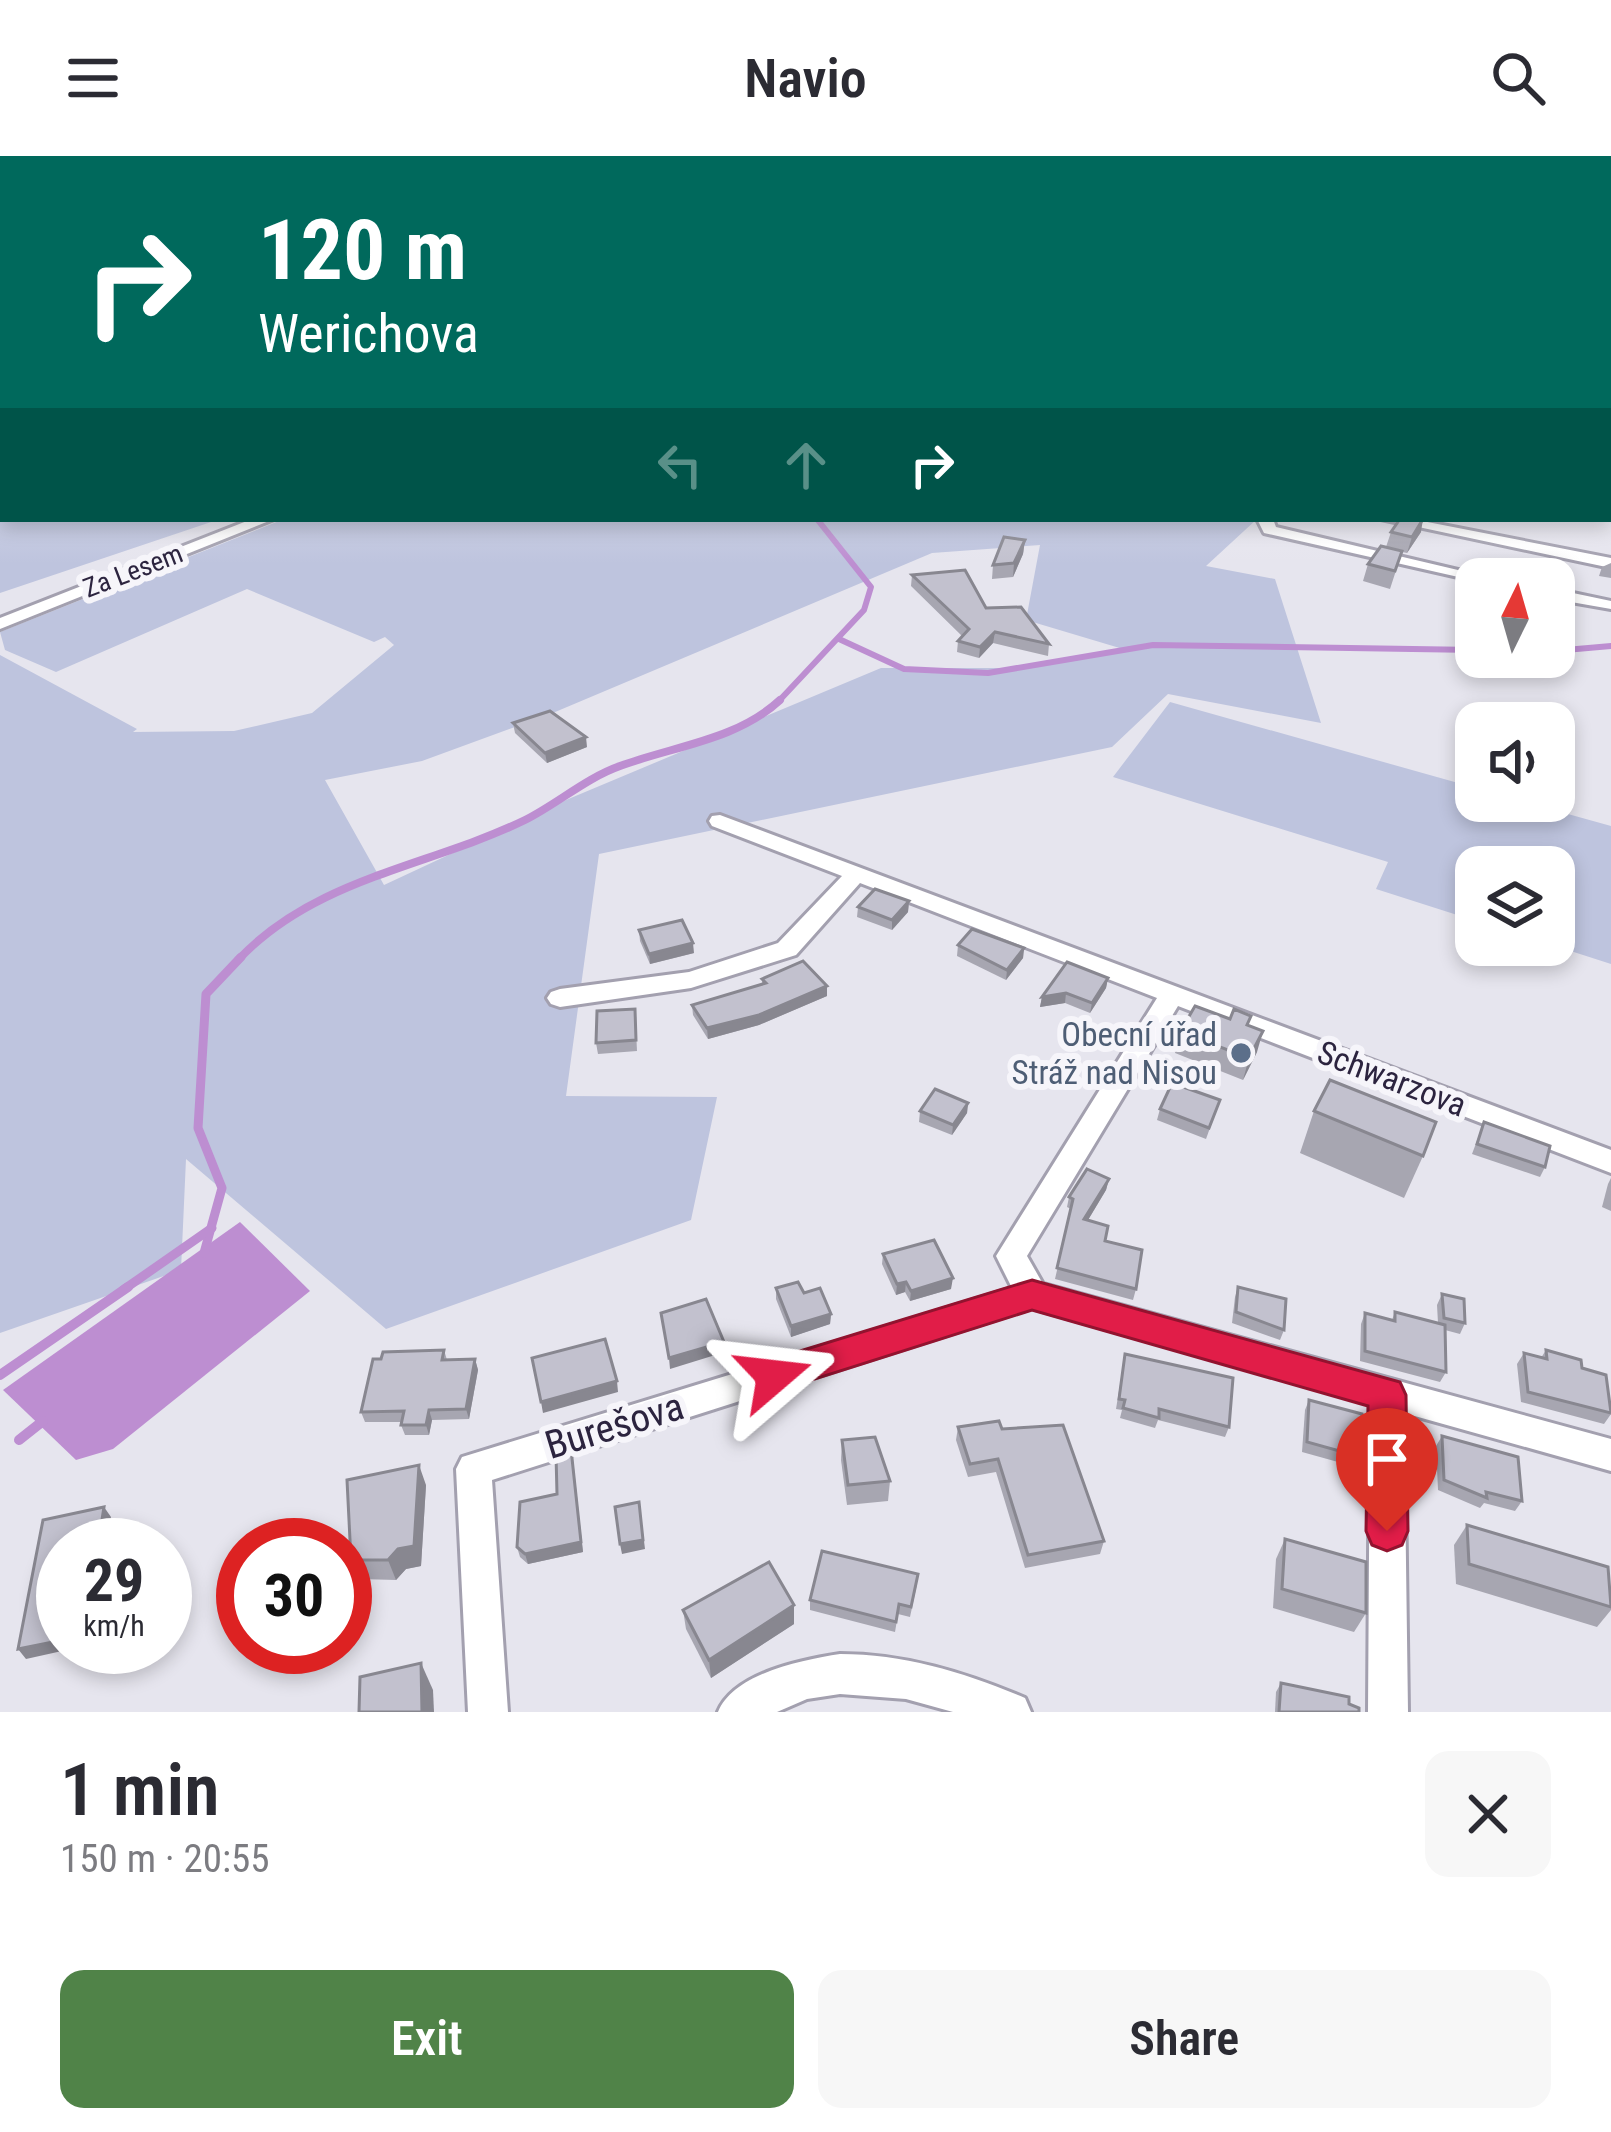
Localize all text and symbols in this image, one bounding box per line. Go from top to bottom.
icon: menu [60,45,126,111]
icon: search [1485,45,1551,111]
text: Navio [744,47,867,110]
text: 120 m [258,201,467,300]
icon: right [60,204,216,360]
text: Werichova [258,302,479,365]
icon: left [647,432,713,498]
icon: ahead [773,432,839,498]
icon: right [899,432,965,498]
street label: Za Lesem [79,537,187,605]
north arrow [1455,558,1575,678]
map controls [1455,558,1575,966]
button: sound [1455,702,1575,822]
button: layers [1455,846,1575,966]
place label: Obecní úřad Stráž nad Nisou [1012,1015,1217,1092]
street label: Schwarzova [1312,1032,1472,1125]
marker: Obecní úřad Stráž nad Nisou [1228,1040,1254,1066]
position arrow [711,1313,837,1439]
street label: Burešova [540,1383,689,1469]
pin [1336,1408,1438,1531]
icon: arrive [1354,1426,1420,1492]
speed limit sign: 30 [216,1518,372,1674]
text: 29 [84,1545,144,1616]
text: km/h [83,1608,145,1643]
text: 1 min [60,1748,219,1833]
button: close [1425,1751,1551,1877]
text: 150 m · 20:55 [60,1836,270,1882]
button: Exit [60,1970,794,2108]
button: Share [818,1970,1551,2108]

